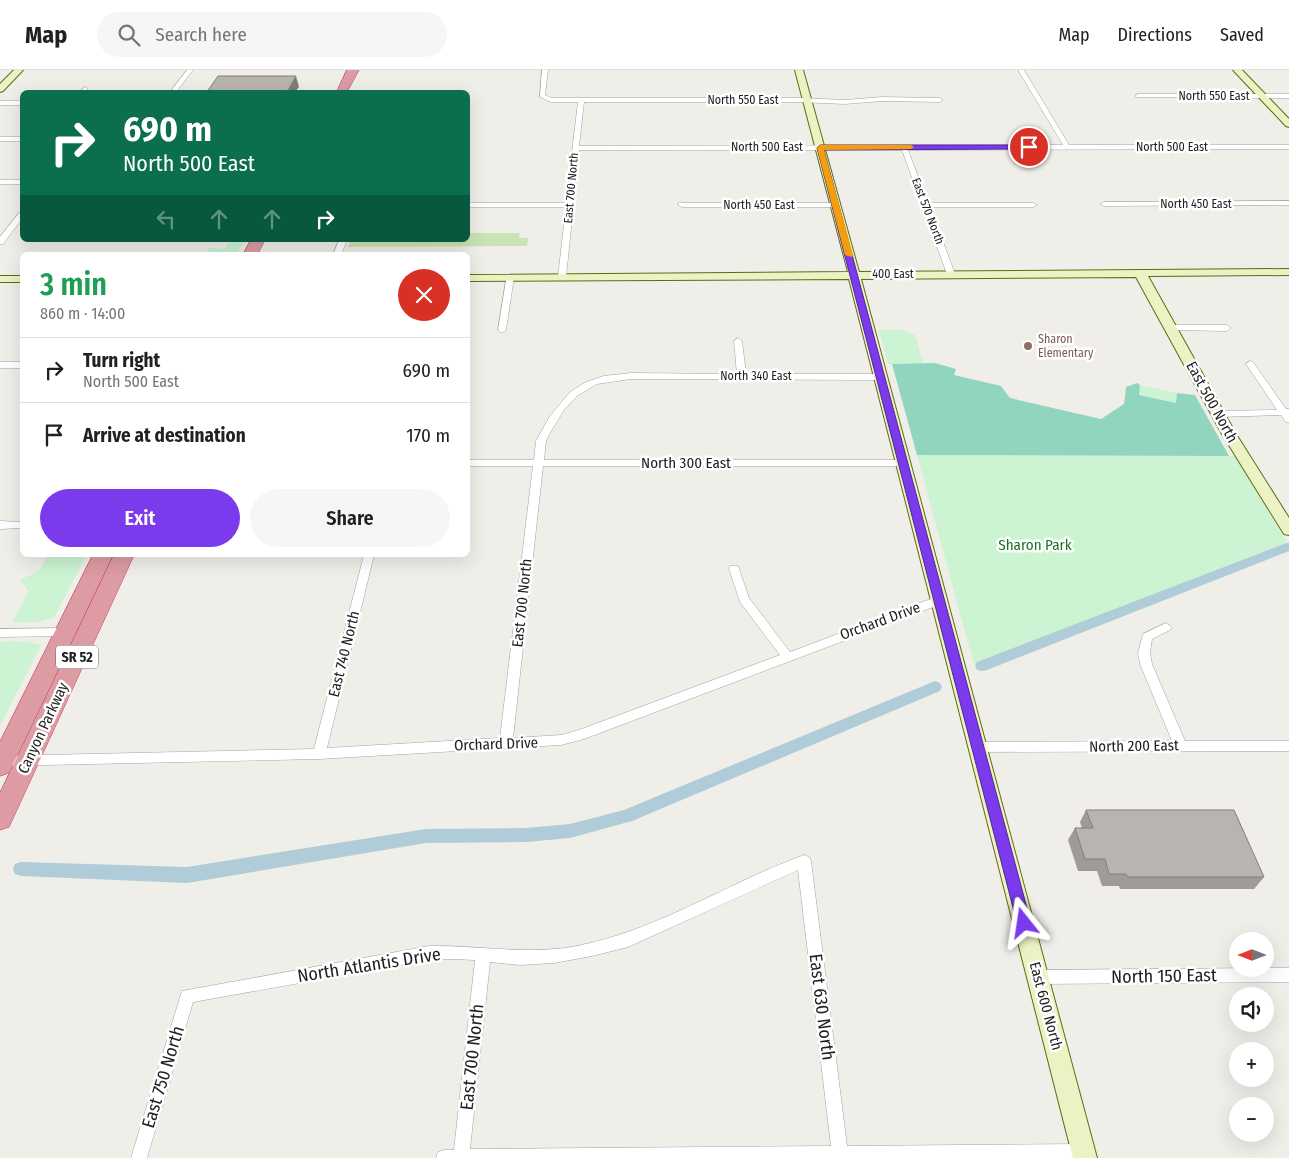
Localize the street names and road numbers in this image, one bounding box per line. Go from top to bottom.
street label: North 550 East [1178,89,1250,103]
street label: North 550 East [707,93,779,107]
street label: North 500 East [731,140,803,154]
street label: North 500 East [1136,140,1208,154]
street label: East 700 North [561,152,581,224]
street label: East 570 North [909,176,947,246]
street label: North 450 East [1160,197,1232,211]
street label: North 450 East [723,198,795,212]
street label: 400 East [872,267,914,281]
street label: East 500 North [1182,358,1242,446]
street label: North 340 East [720,369,792,383]
street label: North 300 East [641,454,731,472]
street label: East 700 North [508,558,536,648]
street label: Orchard Drive [837,598,923,644]
street label: East 740 North [325,609,363,699]
road number: SR 52 [56,646,98,668]
street label: Canyon Parkway [14,679,72,777]
street label: Orchard Drive [454,734,538,754]
street label: North 200 East [1089,736,1179,756]
street label: North Atlantis Drive [296,943,442,987]
street label: East 630 North [805,952,839,1062]
street label: East 600 North [1026,960,1066,1052]
street label: North 150 East [1111,964,1217,988]
street label: East 700 North [455,1003,489,1111]
street label: East 750 North [137,1023,189,1131]

